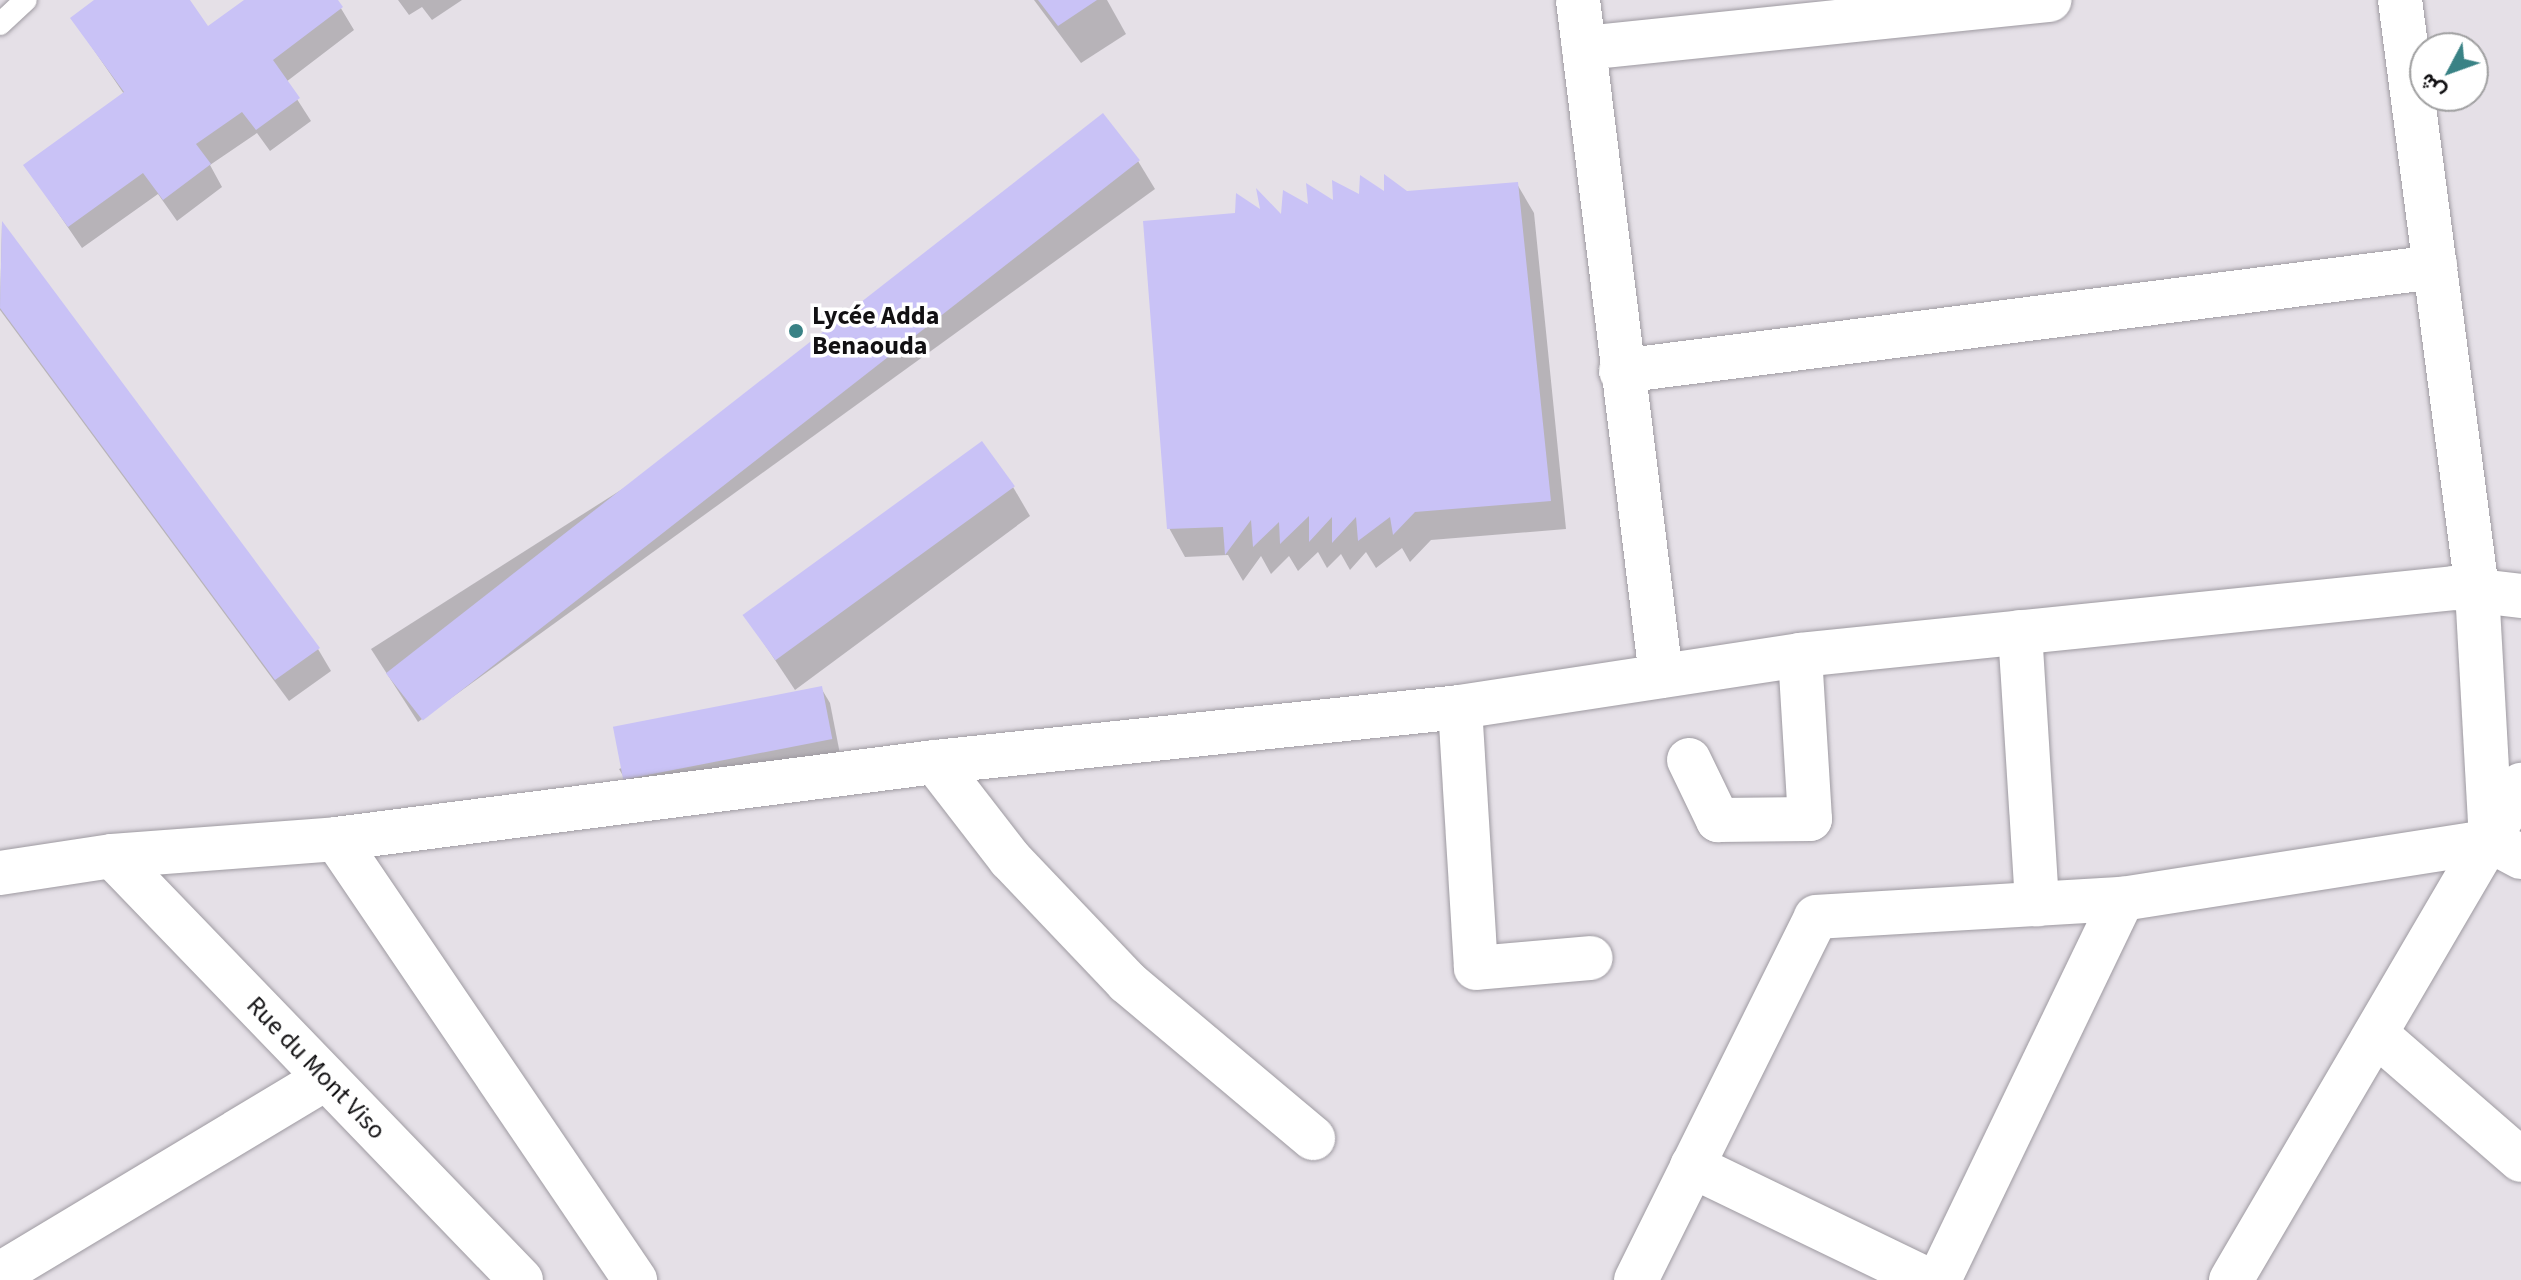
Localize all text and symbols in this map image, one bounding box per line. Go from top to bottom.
north arrow [2409,32,2489,112]
text: ش [2412,66,2453,107]
place label: Lycée Adda Benaouda [812,300,939,362]
marker: Lycée Adda Benaouda [787,322,805,340]
street label: Rue du Mont Viso [240,990,392,1146]

